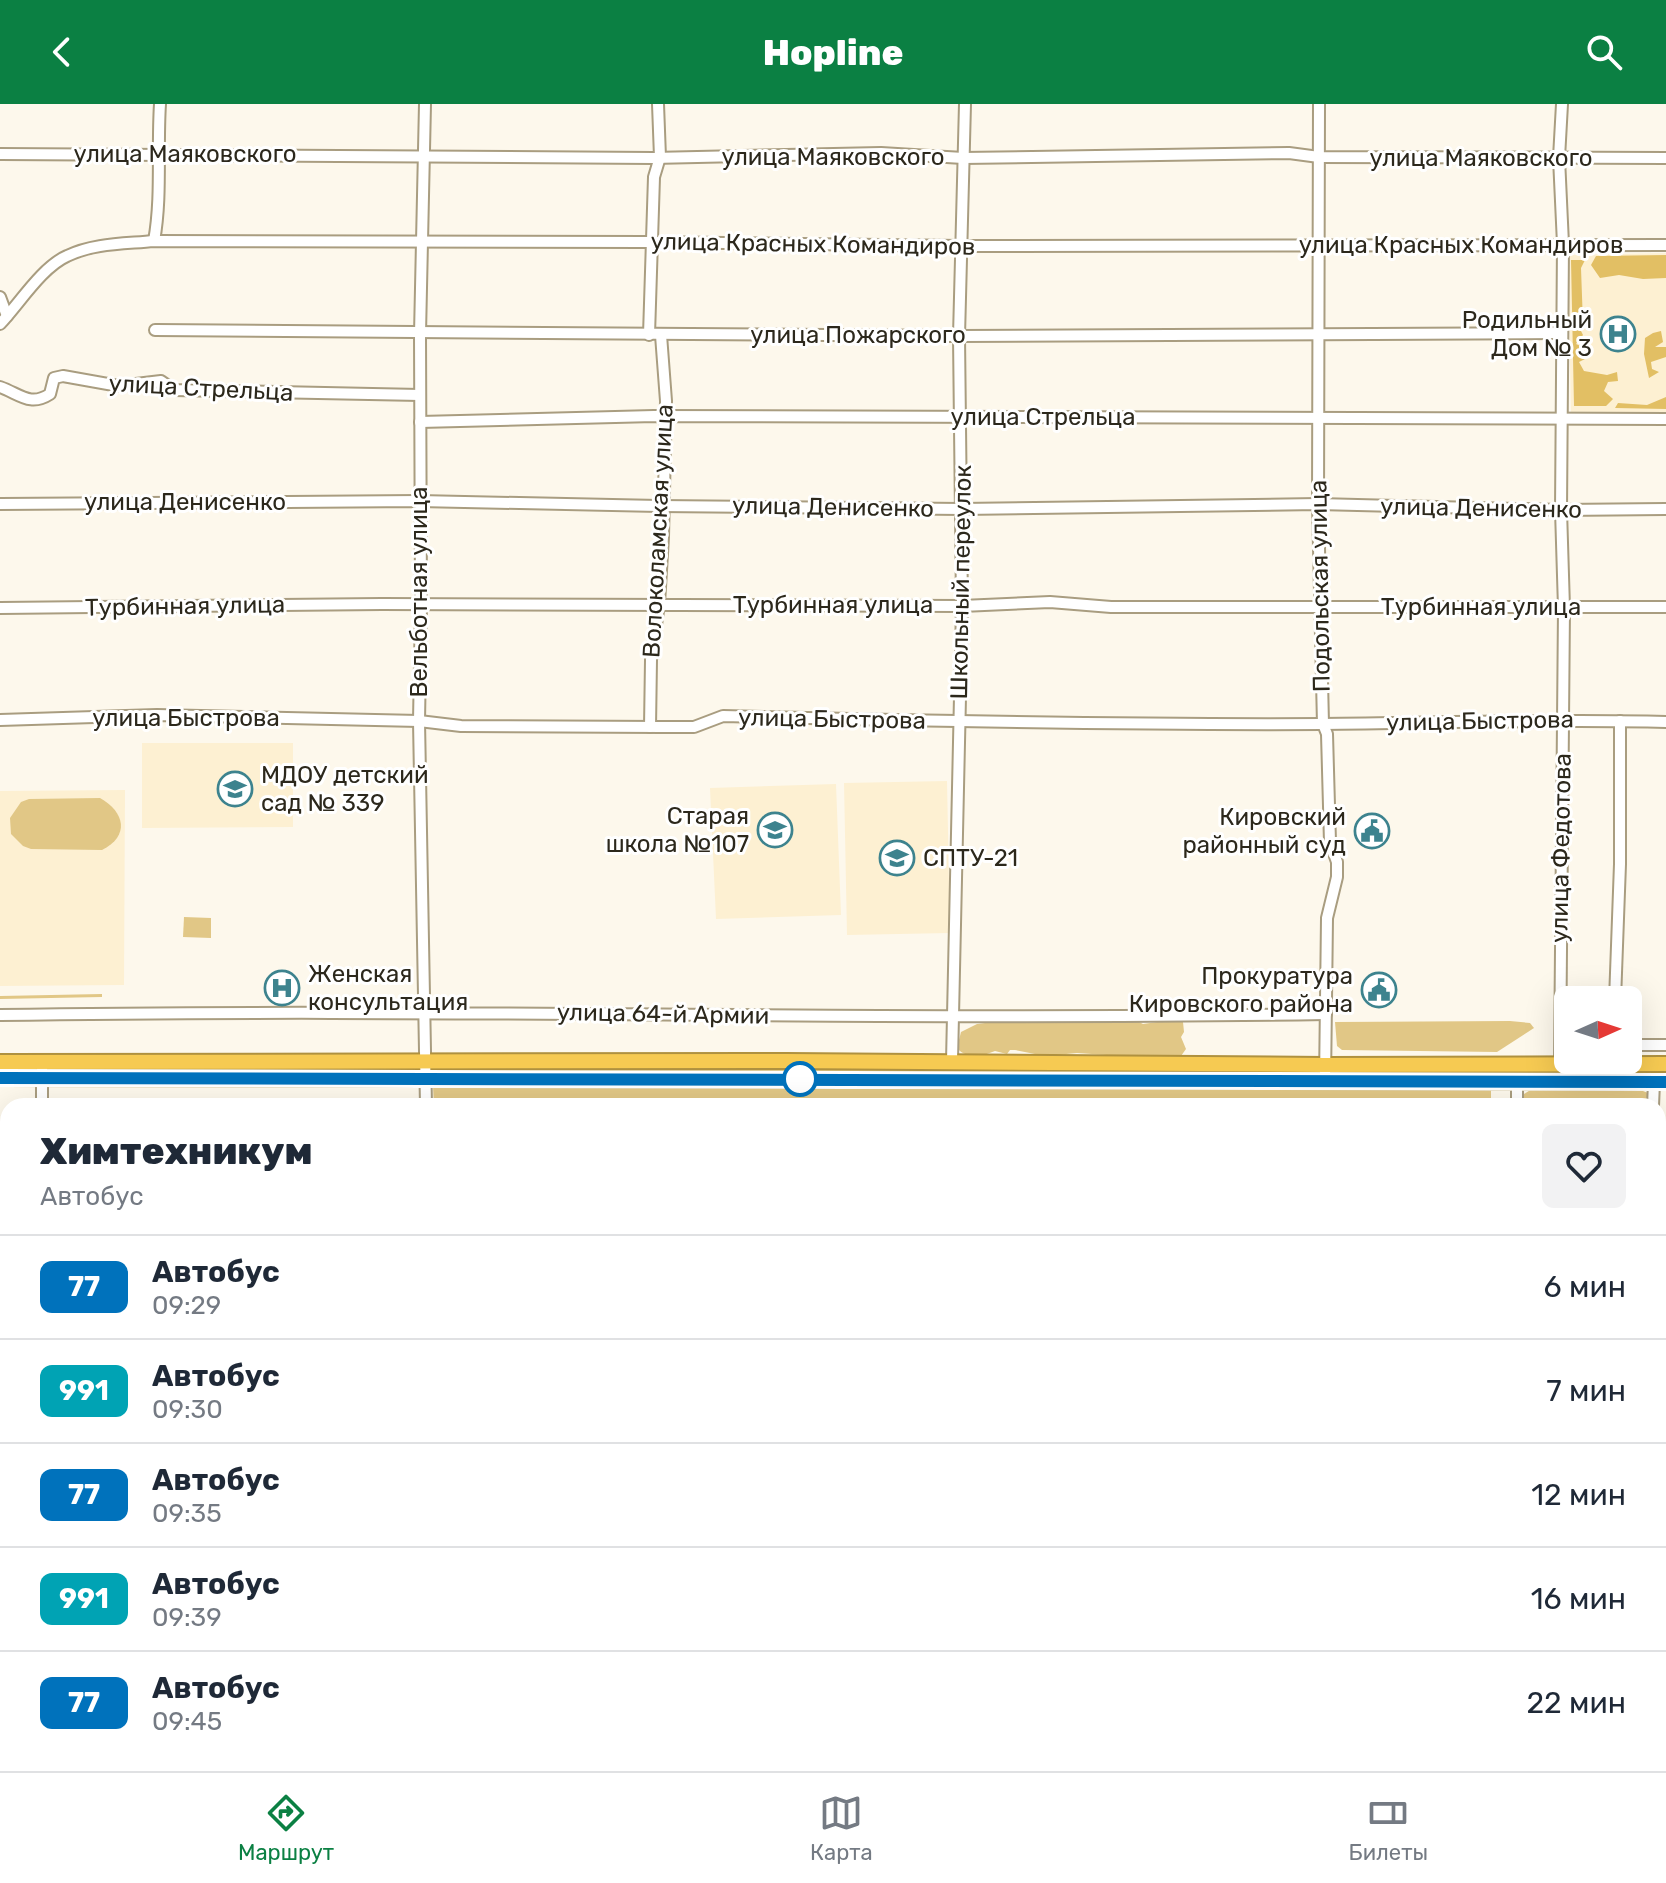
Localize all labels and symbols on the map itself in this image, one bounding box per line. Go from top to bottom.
street label: улица Маяковского [74,140,296,168]
street label: улица Маяковского [722,143,944,171]
street label: улица Маяковского [1370,144,1592,172]
street label: улица Красных Командиров [650,227,976,261]
street label: улица Красных Командиров [1299,231,1623,259]
place label: Родильный Дом № 3 [1462,306,1592,362]
hospital icon: Родильный Дом № 3 [1599,315,1637,353]
street label: улица Пожарского [750,321,966,349]
street label: улица Стрельца [108,369,294,407]
street label: Волоколамская улица [637,403,679,659]
street label: улица Стрельца [951,403,1135,431]
street label: Школьный переулок [945,464,977,700]
street label: Подольская улица [1304,480,1336,692]
street label: Вельботная улица [405,486,433,698]
street label: улица Денисенко [84,488,286,516]
street label: улица Денисенко [732,491,934,523]
street label: улица Денисенко [1380,492,1582,524]
street label: Турбинная улица [85,590,285,622]
street label: Турбинная улица [733,591,933,619]
street label: Турбинная улица [1381,593,1581,621]
street label: улица Быстрова [738,703,926,735]
street label: улица Быстрова [92,704,280,732]
street label: улица Быстрова [1386,705,1574,737]
street label: улица Федотова [1545,753,1577,943]
place label: МДОУ детский сад № 339 [261,761,429,817]
school or university icon: МДОУ детский сад № 339 [216,770,254,808]
place label: Старая школа №107 [606,802,749,858]
place label: Кировский районный суд [1183,803,1346,859]
school or university icon: Старая школа №107 [756,811,794,849]
public building icon: Кировский районный суд [1353,812,1391,850]
school or university icon: СПТУ-21 [878,839,916,877]
place label: СПТУ-21 [923,844,1018,872]
place label: Женская консультация [308,960,468,1016]
place label: Прокуратура Кировского района [1129,962,1353,1018]
hospital icon: Женская консультация [263,969,301,1007]
public building icon: Прокуратура Кировского района [1360,971,1398,1009]
north arrow [1554,986,1642,1074]
street label: улица 64-й Армии [557,998,769,1030]
unlabelled marker [783,1062,817,1096]

